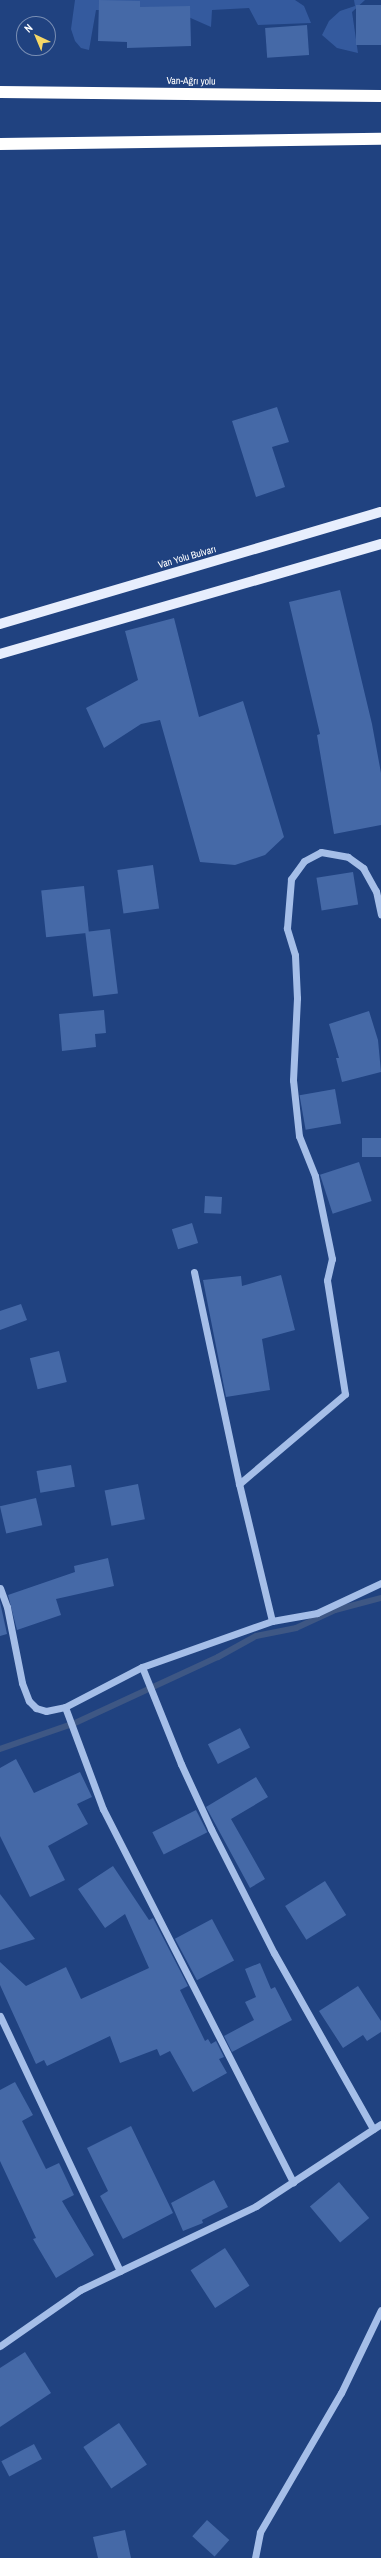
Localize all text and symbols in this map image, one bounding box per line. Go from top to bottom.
north arrow [16,16,56,56]
text: N [21,21,36,35]
street label: Van-Ağrı yolu [166,75,216,87]
street label: Van Yolu Bulvarı [157,543,217,571]

